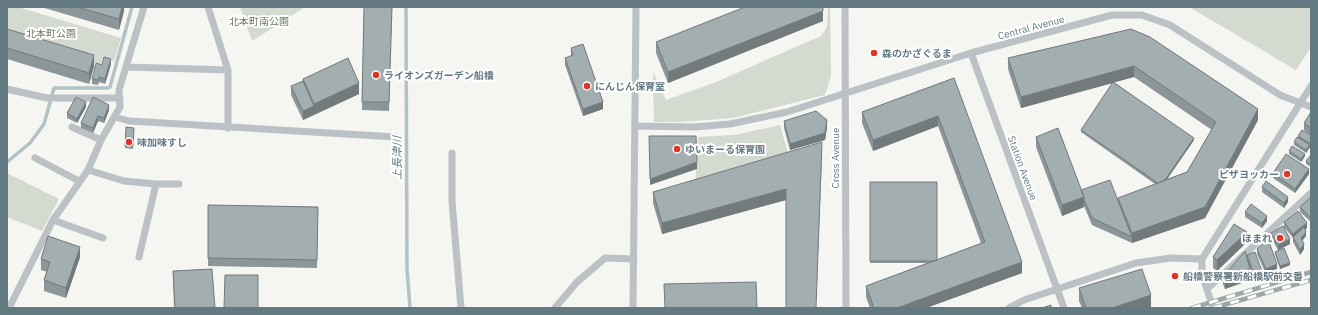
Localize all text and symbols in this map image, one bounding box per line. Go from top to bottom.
street label: Central Avenue [996,12,1066,43]
park label: 北本町南公園 [229,15,289,28]
park label: 北本町公園 [26,27,76,40]
place label: 森のかざぐるま [882,47,952,60]
marker: 森のかざぐるま [869,48,879,58]
place label: ライオンズガーデン船橋 [384,69,494,82]
marker: ライオンズガーデン船橋 [371,70,381,80]
place label: にんじん保育室 [595,80,665,93]
marker: にんじん保育室 [582,81,592,91]
street label: Cross Avenue [829,127,842,188]
street label: Station Avenue [1005,134,1040,203]
water label: 上長津川 [390,135,404,180]
place label: 味加味すし [137,136,187,149]
marker: 味加味すし [124,137,134,147]
place label: ゆいまーる保育園 [685,143,765,156]
marker: ゆいまーる保育園 [672,144,682,154]
place label: ピザヨッカー [1219,168,1279,181]
marker: ピザヨッカー [1282,169,1292,179]
place label: ほまれ [1242,232,1272,245]
marker: ほまれ [1275,233,1285,243]
place label: 船橋警察署新船橋駅前交番 [1183,270,1303,283]
marker: 船橋警察署新船橋駅前交番 [1170,271,1180,281]

